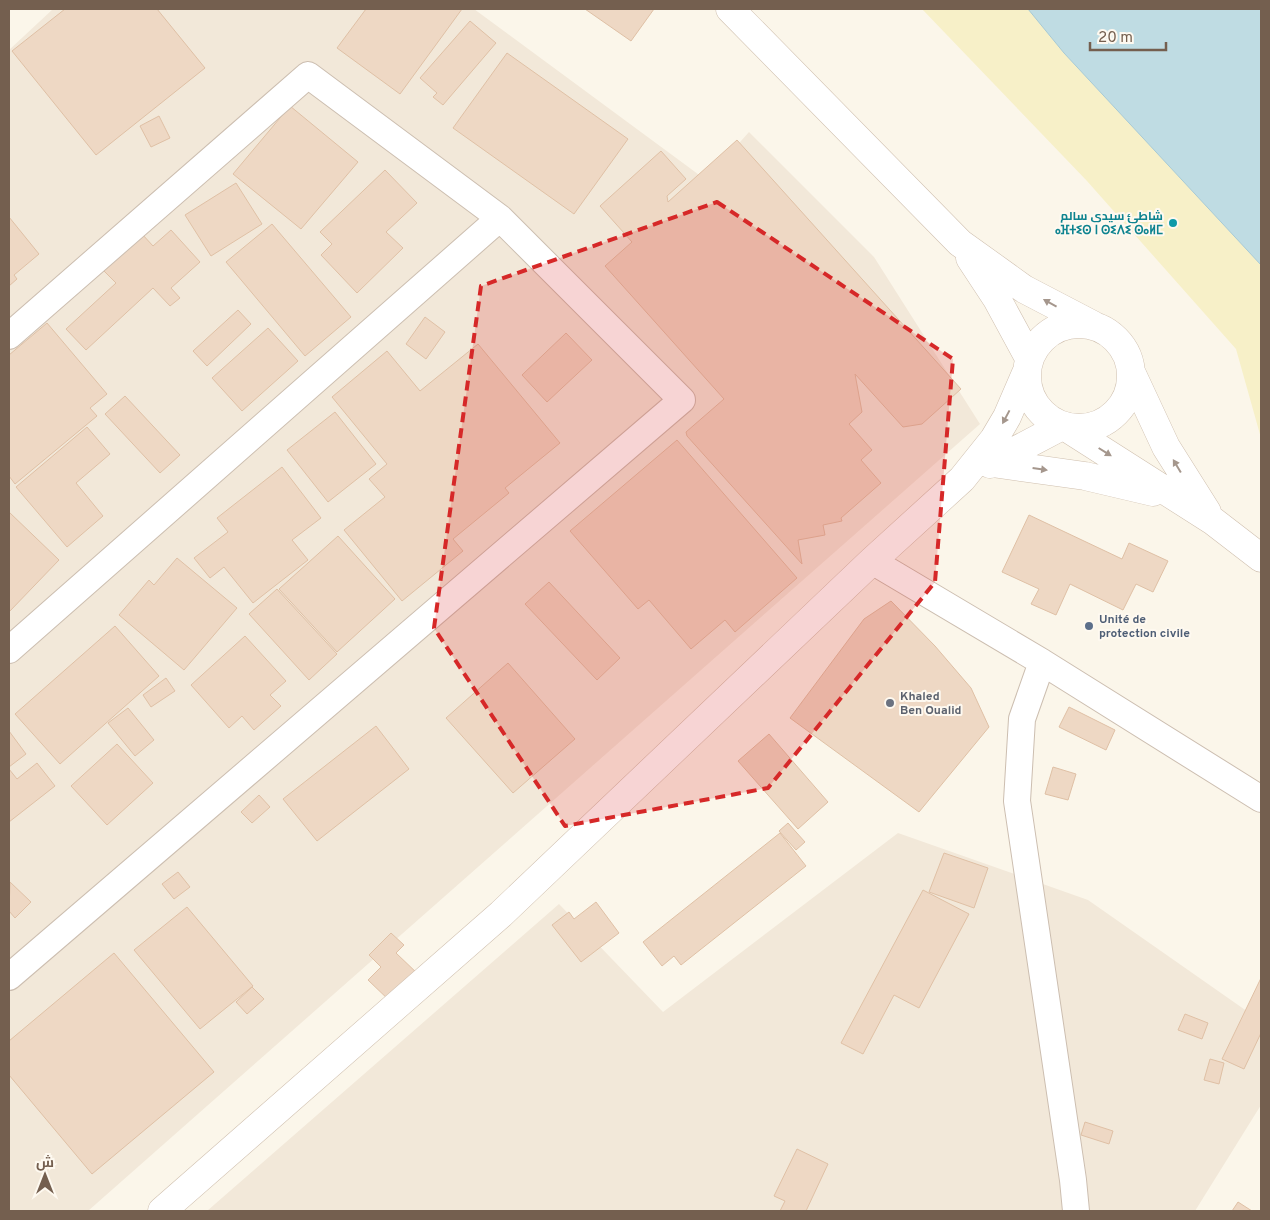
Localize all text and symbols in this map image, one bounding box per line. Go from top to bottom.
scale bar [1090,20,1166,52]
text: 20 m [1098,29,1133,48]
place label: شاطئ سيدي سالم ⴰⴼⵜⵉⵙ ⵏ ⵙⵉⴷⵉ ⵙⴰⵍⵎ [1055,209,1163,239]
marker: شاطئ سيدي سالم ⴰⴼⵜⵉⵙ ⵏ ⵙⵉⴷⵉ ⵙⴰⵍⵎ [1167,217,1179,229]
one-way arrow [1043,299,1057,307]
one-way arrow [1002,410,1010,425]
one-way arrow [1098,447,1111,457]
one-way arrow [1173,459,1182,472]
one-way arrow [1033,465,1049,473]
place label: Unité de protection civile [1099,612,1190,642]
marker: Unité de protection civile [1083,620,1095,632]
place label: Khaled Ben Oualid [900,689,961,719]
marker: Khaled Ben Oualid [884,697,896,709]
north arrow [20,1150,70,1200]
text: ش [36,1154,54,1172]

